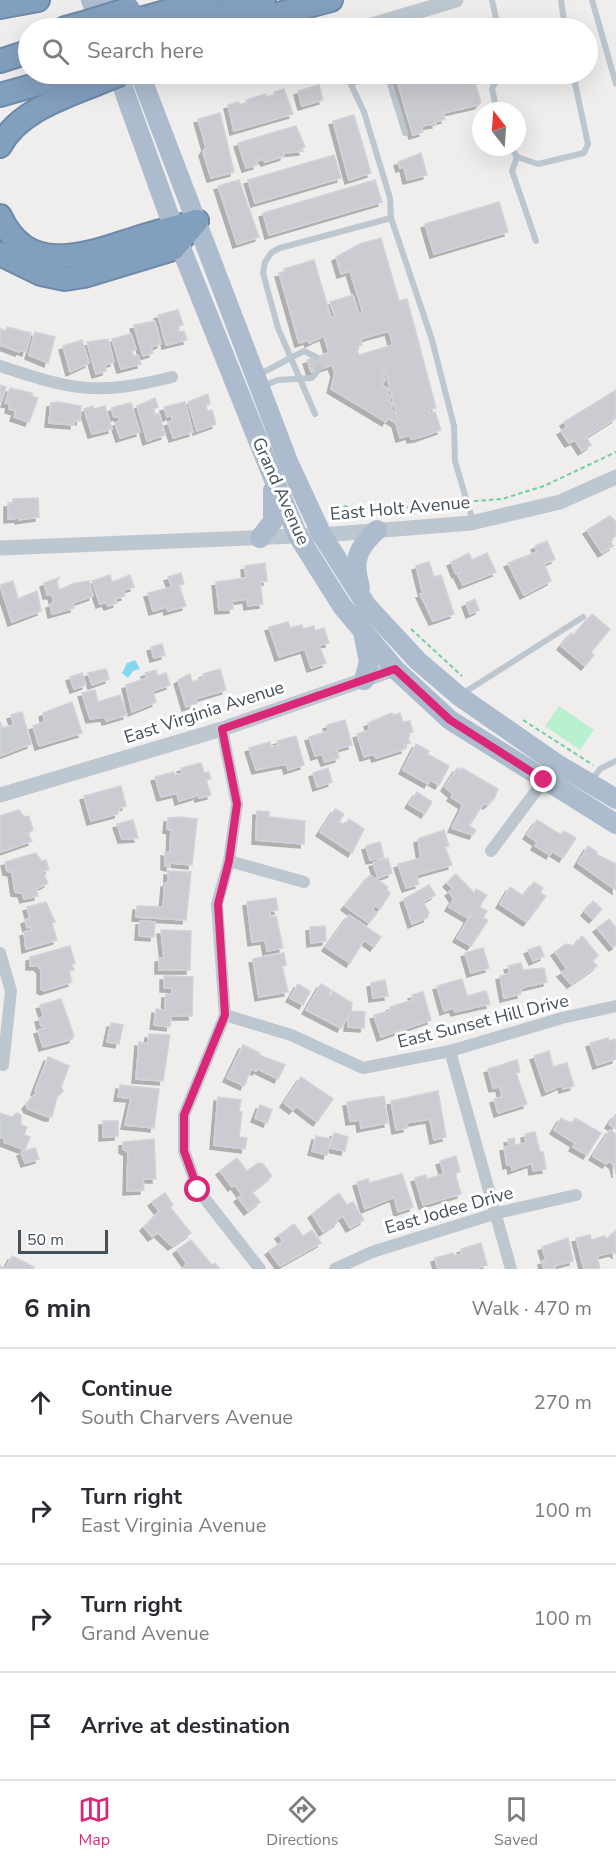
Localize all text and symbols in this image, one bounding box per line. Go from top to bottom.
search box [18,18,598,84]
icon: search [39,35,72,68]
text: Search here [87,36,204,66]
north arrow [472,102,526,156]
street label: Grand Avenue [247,433,315,549]
street label: East Holt Avenue [329,490,471,526]
street label: East Virginia Avenue [121,675,287,749]
route end [530,766,556,792]
street label: East Sunset Hill Drive [395,988,571,1054]
route start [184,1176,210,1202]
street label: East Jodee Drive [382,1180,516,1240]
scale bar [18,1227,108,1254]
text: 50 m [27,1229,64,1251]
text: 6 min [24,1291,91,1326]
text: Walk · 470 m [472,1295,592,1322]
text: Continue [81,1374,172,1404]
icon: ahead [24,1386,57,1419]
text: 270 m [534,1389,592,1416]
text: South Charvers Avenue [81,1404,293,1431]
text: Turn right [81,1482,182,1512]
icon: right [24,1494,57,1527]
text: 100 m [534,1497,592,1524]
text: East Virginia Avenue [81,1512,266,1539]
text: Turn right [81,1590,182,1620]
icon: right [24,1602,57,1635]
text: 100 m [534,1605,592,1632]
text: Grand Avenue [81,1620,209,1647]
icon: arrive [24,1710,57,1743]
text: Arrive at destination [81,1711,290,1741]
tab: Map [78,1793,111,1851]
tab: Directions [266,1793,338,1851]
tab: Saved [494,1793,538,1851]

